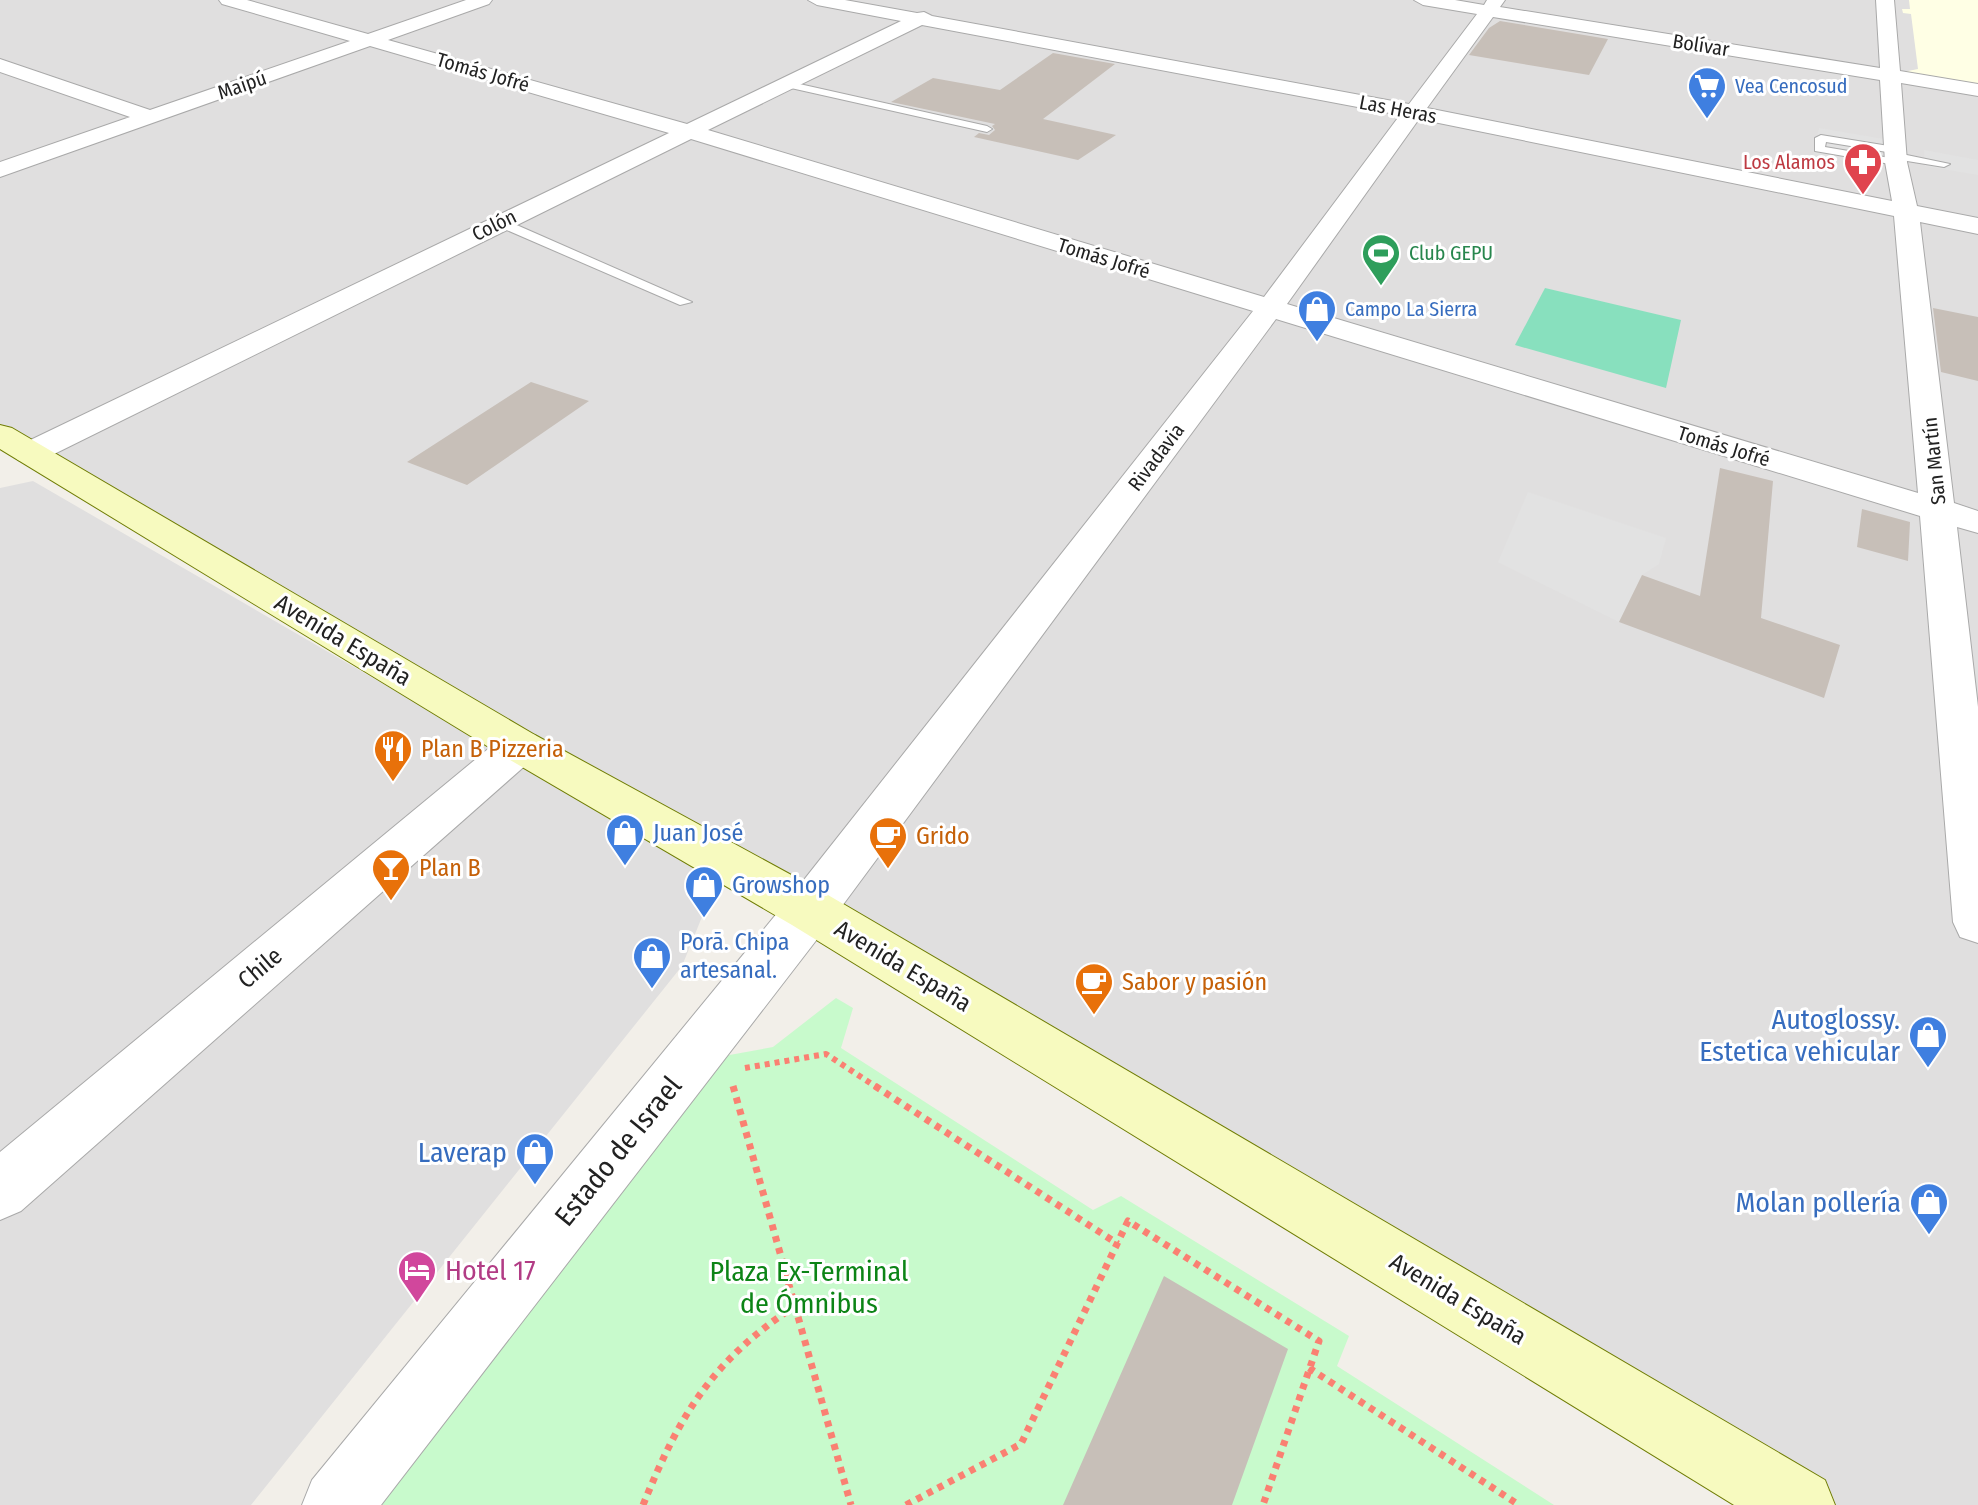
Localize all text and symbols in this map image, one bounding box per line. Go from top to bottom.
street label: Bolívar [1671,29,1731,61]
street label: Tomás Jofré [434,47,532,97]
street label: Maipú [214,65,270,105]
supermarket icon: Vea Cencosud [1686,65,1728,120]
place label: Vea Cencosud [1735,74,1847,98]
street label: Las Heras [1357,90,1439,128]
pharmacy icon: Los Alamos [1842,141,1884,196]
place label: Los Alamos [1743,150,1835,174]
street label: Colón [468,204,520,246]
sports icon: Club GEPU [1360,232,1402,287]
street label: Tomás Jofré [1055,233,1153,283]
place label: Club GEPU [1409,241,1493,265]
shop icon: Campo La Sierra [1296,288,1338,343]
place label: Campo La Sierra [1345,297,1477,321]
street label: San Martín [1917,416,1951,506]
street label: Rivadavia [1123,419,1189,495]
street label: Tomás Jofré [1675,421,1773,471]
street label: Avenida España [270,588,416,692]
restaurant icon: Plan B Pizzeria [372,728,414,783]
place label: Plan B Pizzeria [421,735,564,763]
shop icon: Juan José [604,812,646,867]
cafe icon: Grido [867,815,909,870]
place label: Juan José [653,819,743,847]
place label: Grido [916,822,970,850]
bar icon: Plan B [370,847,412,902]
place label: Plan B [419,854,481,882]
shop icon: Growshop [683,864,725,919]
place label: Growshop [732,871,830,899]
street label: Avenida España [830,914,976,1018]
place label: Porā. Chipa artesanal. [680,928,790,984]
shop icon: Porā. Chipa artesanal. [631,935,673,990]
street label: Chile [232,942,288,994]
cafe icon: Sabor y pasión [1073,961,1115,1016]
place label: Sabor y pasión [1122,968,1267,996]
place label: Autoglossy. Estetica vehicular [1699,1003,1900,1068]
shop icon: Autoglossy. Estetica vehicular [1907,1014,1949,1069]
street label: Estado de Israel [548,1070,688,1232]
shop icon: Laverap [514,1131,556,1186]
place label: Laverap [418,1136,507,1169]
shop icon: Molan pollería [1908,1181,1950,1236]
place label: Molan pollería [1735,1186,1901,1219]
street label: Avenida España [1385,1247,1531,1351]
hotel icon: Hotel 17 [396,1249,438,1304]
place label: Hotel 17 [445,1254,536,1287]
park label: Plaza Ex-Terminal de Ómnibus [710,1255,908,1320]

